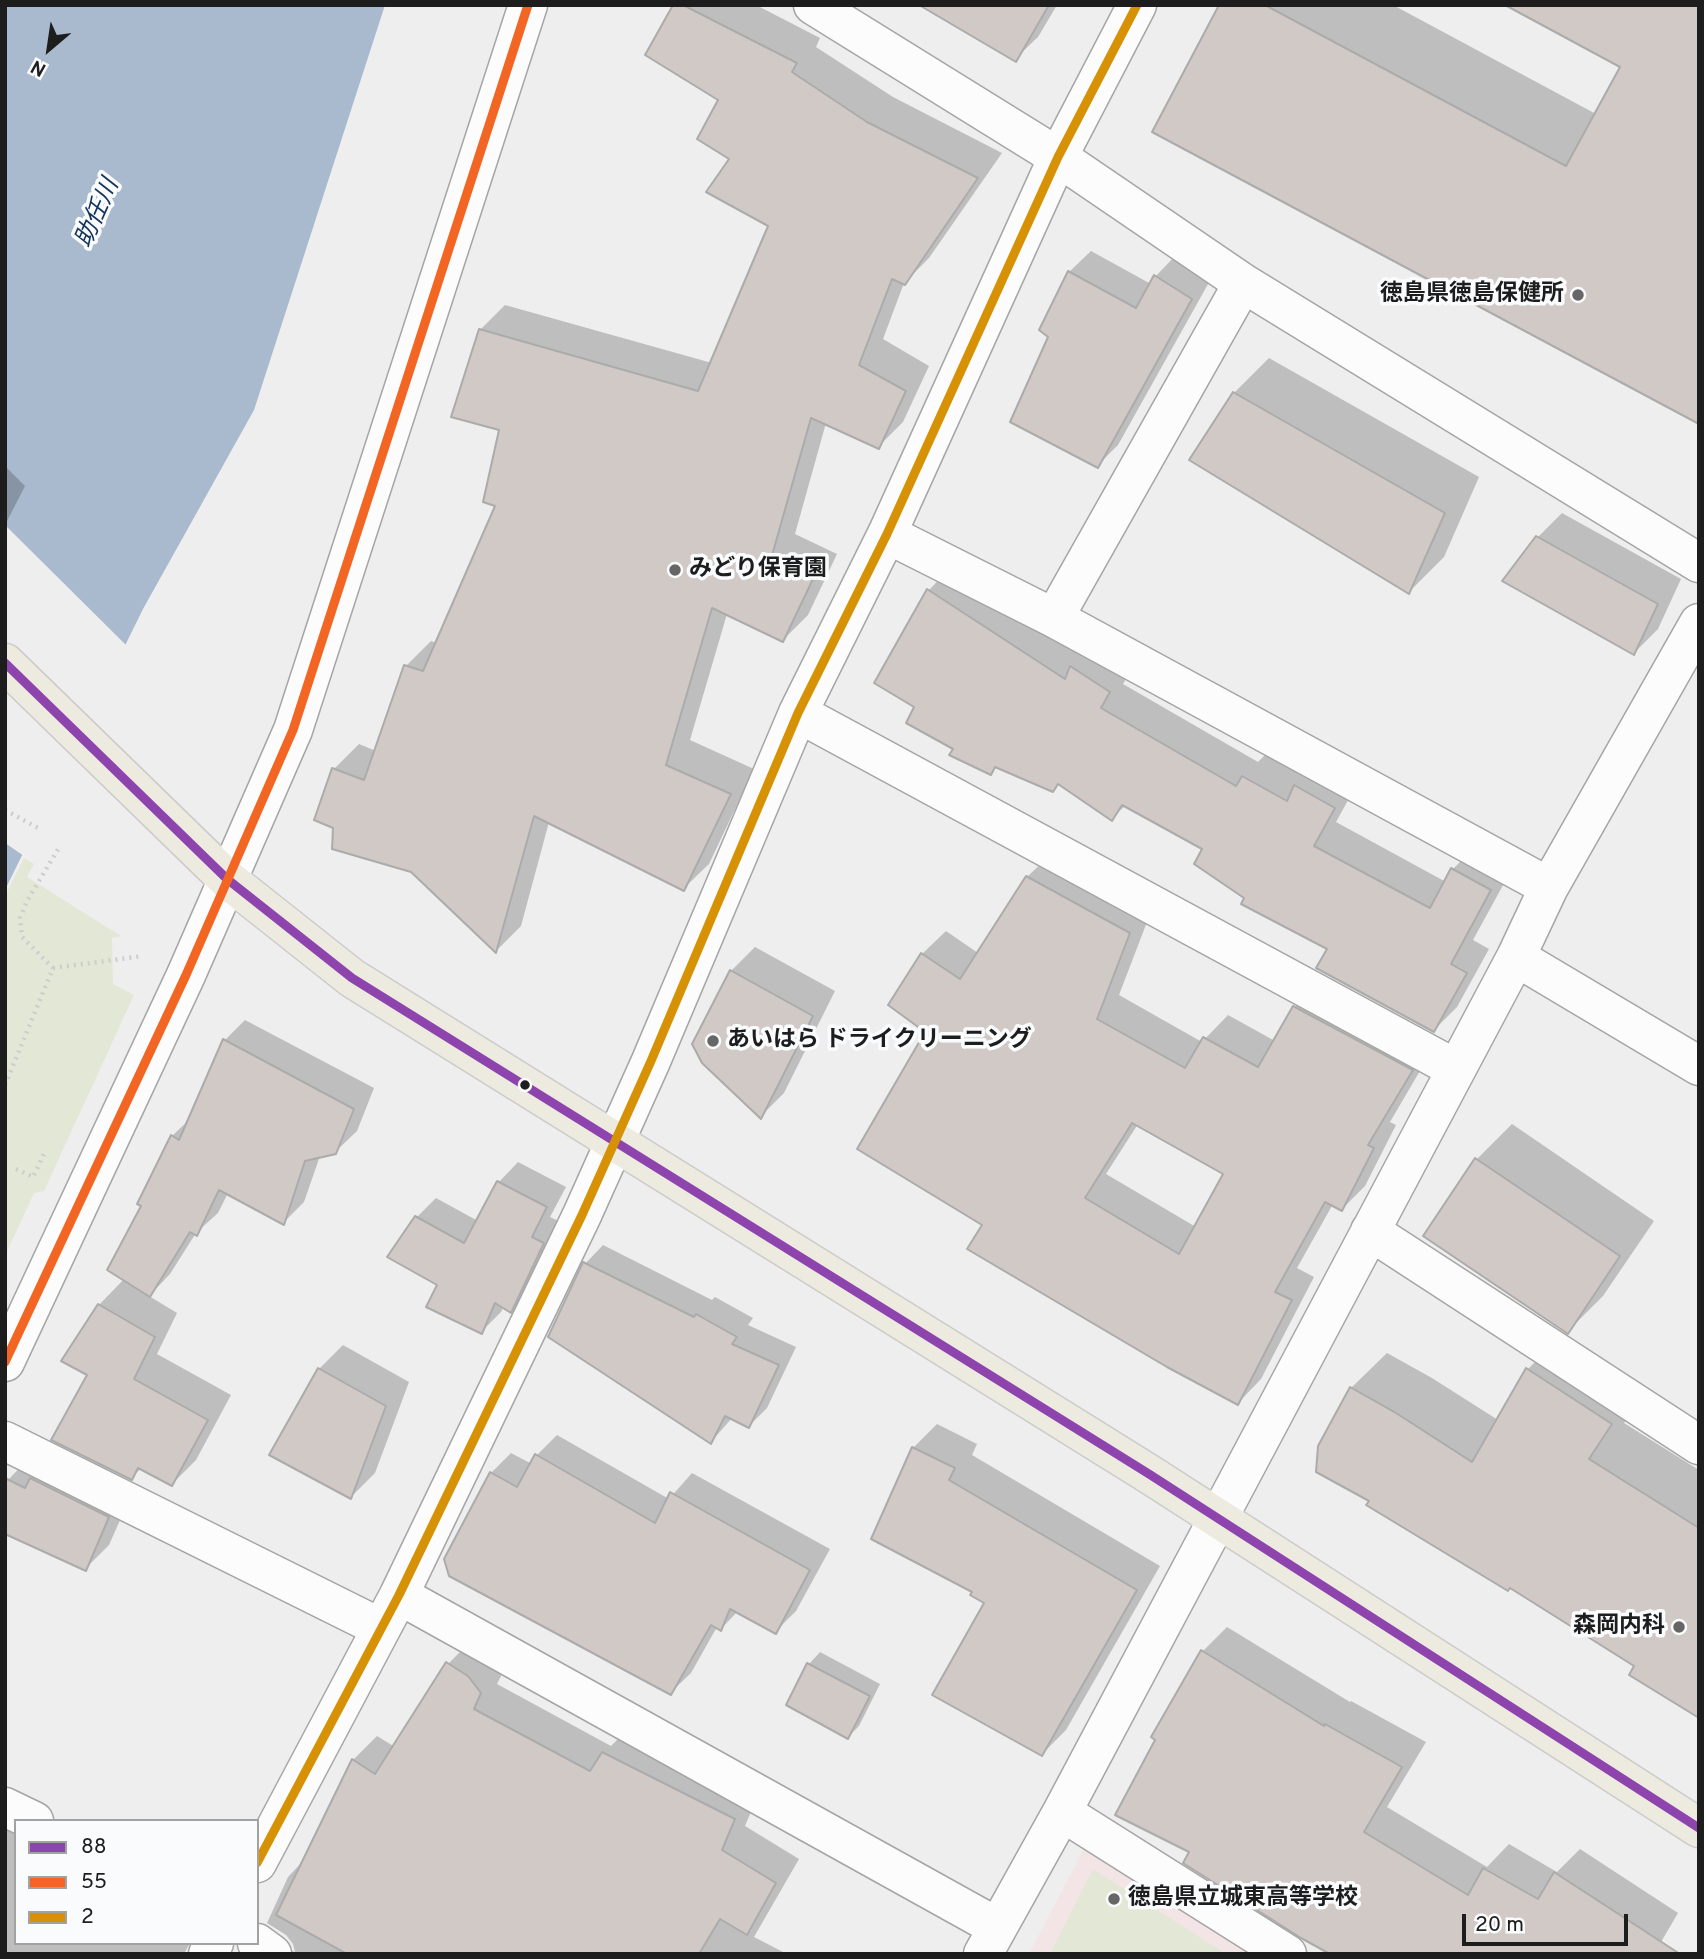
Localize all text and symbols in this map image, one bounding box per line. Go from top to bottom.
north arrow [14,14,84,84]
text: N [27,54,51,81]
water label: 助任川 [71,175,127,253]
place label: 徳島県徳島保健所 [1380,281,1564,309]
marker: 徳島県徳島保健所 [1570,287,1586,303]
place label: みどり保育園 [689,556,827,584]
marker: みどり保育園 [667,562,683,578]
place label: あいはら ドライクリーニング [727,1027,1032,1055]
marker: あいはら ドライクリーニング [705,1033,721,1049]
unlabelled marker [518,1078,532,1092]
place label: 森岡内科 [1573,1613,1665,1641]
marker: 森岡内科 [1671,1619,1687,1635]
legend [14,1819,259,1945]
text: 88 [81,1834,107,1861]
text: 55 [81,1869,107,1896]
place label: 徳島県立城東高等学校 [1128,1885,1358,1913]
marker: 徳島県立城東高等学校 [1106,1891,1122,1907]
scale bar [1466,1899,1632,1943]
text: 2 [81,1904,94,1931]
text: 20 m [1475,1912,1524,1939]

